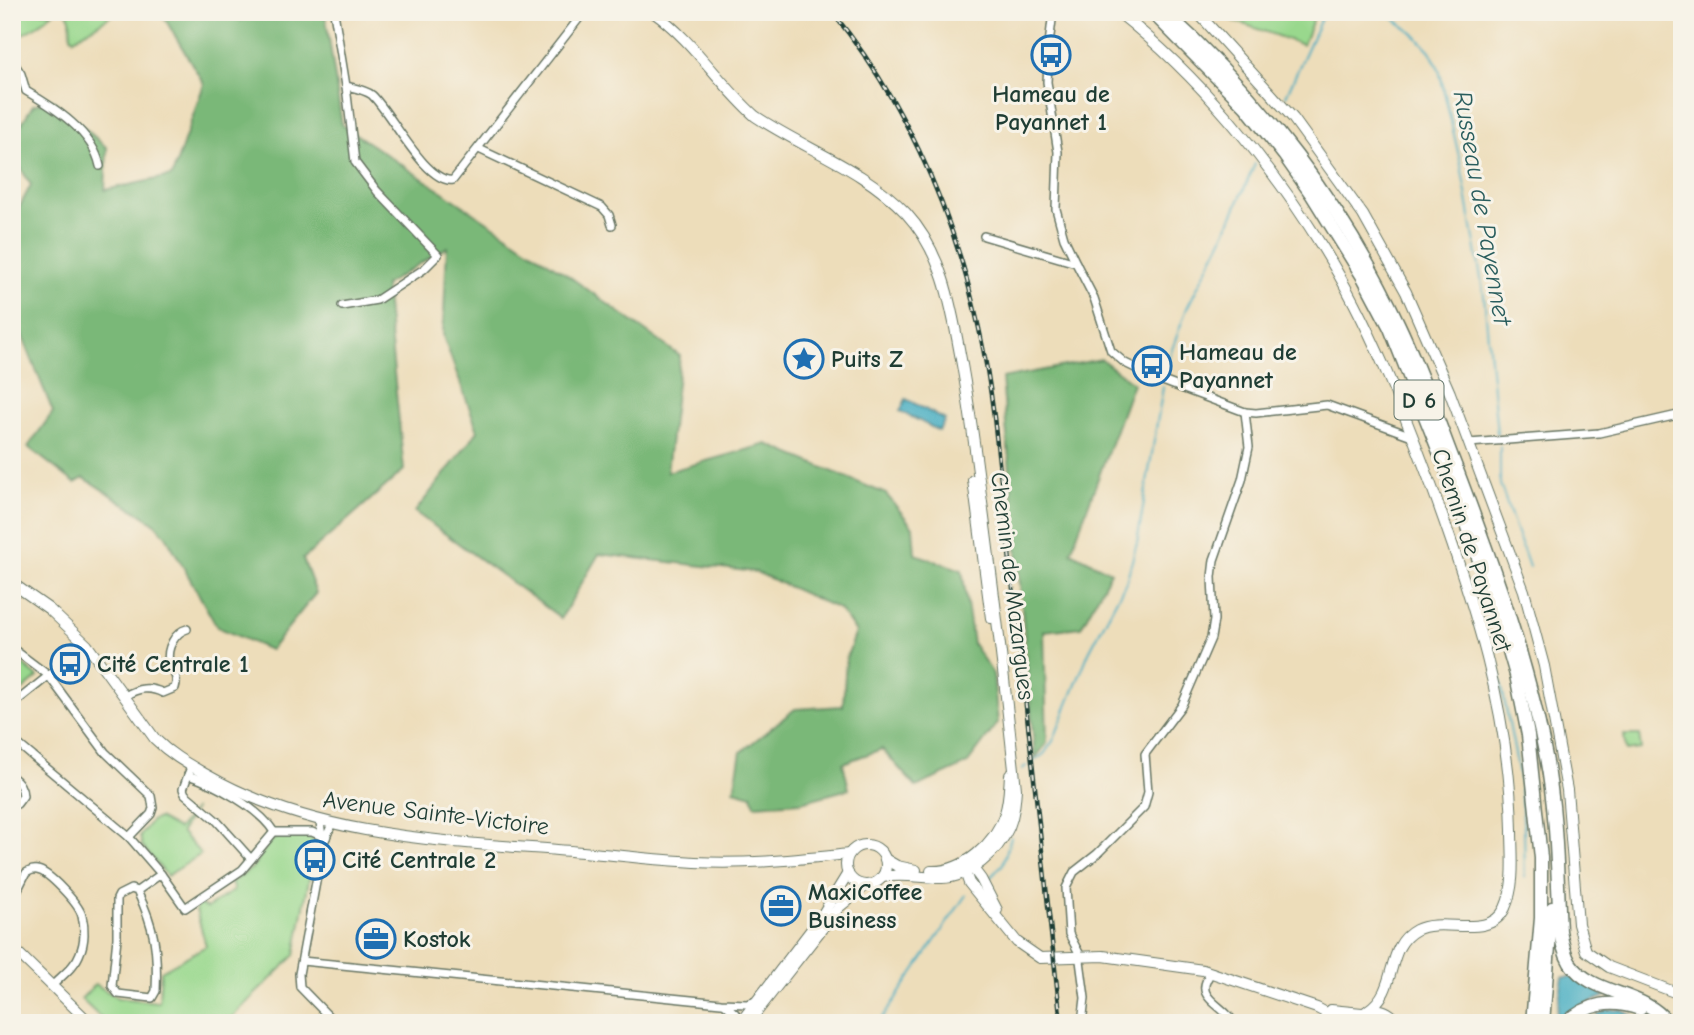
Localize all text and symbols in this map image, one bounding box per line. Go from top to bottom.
bus stop icon: Hameau de Payannet 1 [1030,34,1072,76]
place label: Hameau de Payannet 1 [992,80,1110,136]
water label: Russeau de Payennet [1447,88,1518,329]
place icon: Puits Z [783,338,825,380]
place label: Hameau de Payannet [1179,338,1297,394]
place label: Puits Z [831,345,903,373]
bus stop icon: Hameau de Payannet [1131,345,1173,387]
road number: D 6 [1394,380,1444,420]
street label: Chemin de Payannet [1426,445,1518,656]
street label: Chemin de Mazargues [985,470,1041,702]
bus stop icon: Cité Centrale 1 [49,643,91,685]
place label: Cité Centrale 1 [97,650,249,678]
street label: Avenue Sainte-Victoire [321,785,551,841]
bus stop icon: Cité Centrale 2 [294,839,336,881]
place label: Cité Centrale 2 [342,846,496,874]
place label: MaxiCoffee Business [808,878,923,934]
office icon: MaxiCoffee Business [760,885,802,927]
office icon: Kostok [355,918,397,960]
place label: Kostok [403,925,471,953]

